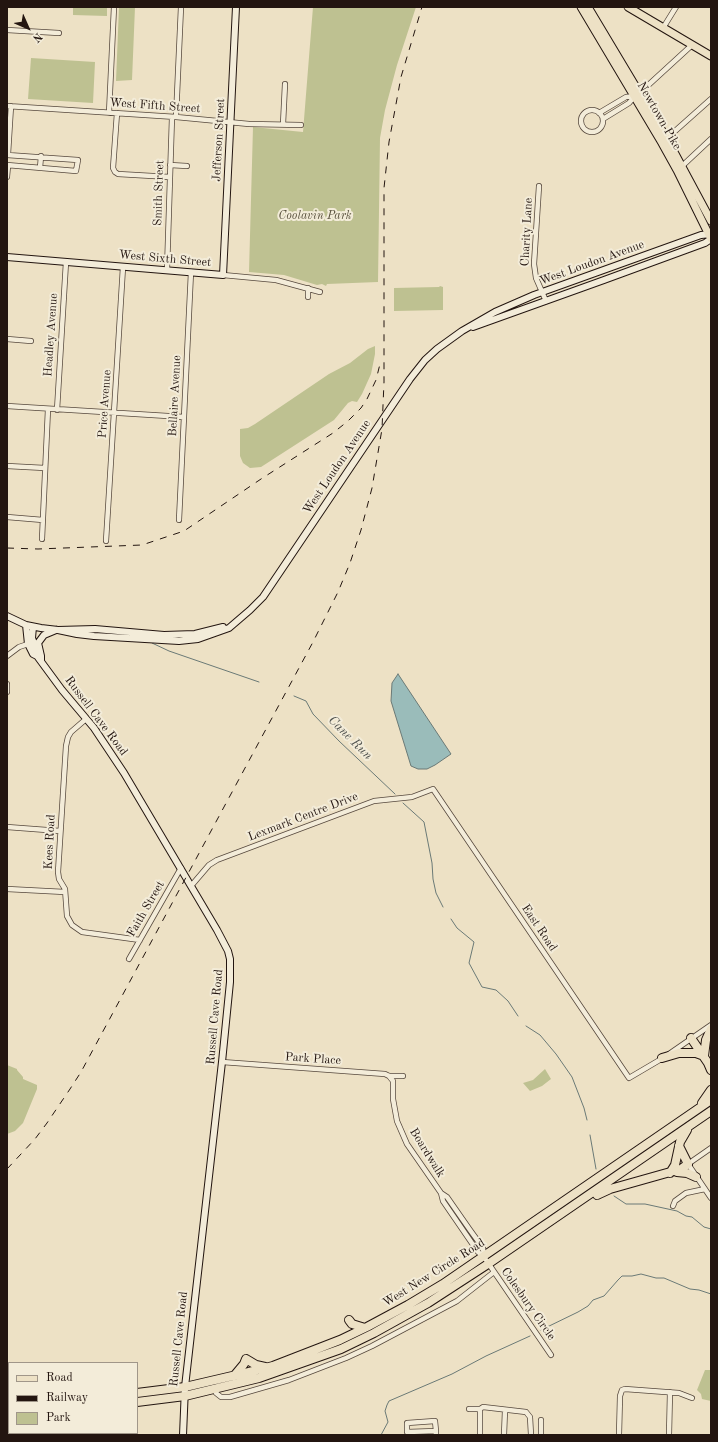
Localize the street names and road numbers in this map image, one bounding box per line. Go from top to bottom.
street label: Newtown Pike [634,79,684,153]
street label: West Fifth Street [109,96,201,116]
street label: Jefferson Street [210,98,228,182]
street label: Smith Street [151,160,167,226]
street label: Charity Lane [518,197,536,267]
street label: West Loudon Avenue [538,237,646,289]
street label: West Sixth Street [118,248,212,270]
street label: Headley Avenue [41,293,61,377]
street label: Bellaire Avenue [166,355,184,437]
street label: Price Avenue [95,369,115,439]
street label: West Loudon Avenue [300,417,374,517]
street label: Russell Cave Road [61,673,131,759]
street label: Lexmark Centre Drive [246,789,360,845]
street label: Kees Road [41,814,59,870]
street label: Faith Street [124,878,168,940]
street label: East Road [518,902,560,954]
street label: Russell Cave Road [204,969,226,1065]
street label: Park Place [284,1050,342,1068]
street label: Boardwalk [406,1126,448,1180]
street label: West New Circle Road [380,1236,488,1310]
street label: Colesbury Circle [498,1265,558,1343]
street label: Russell Cave Road [167,1291,191,1387]

